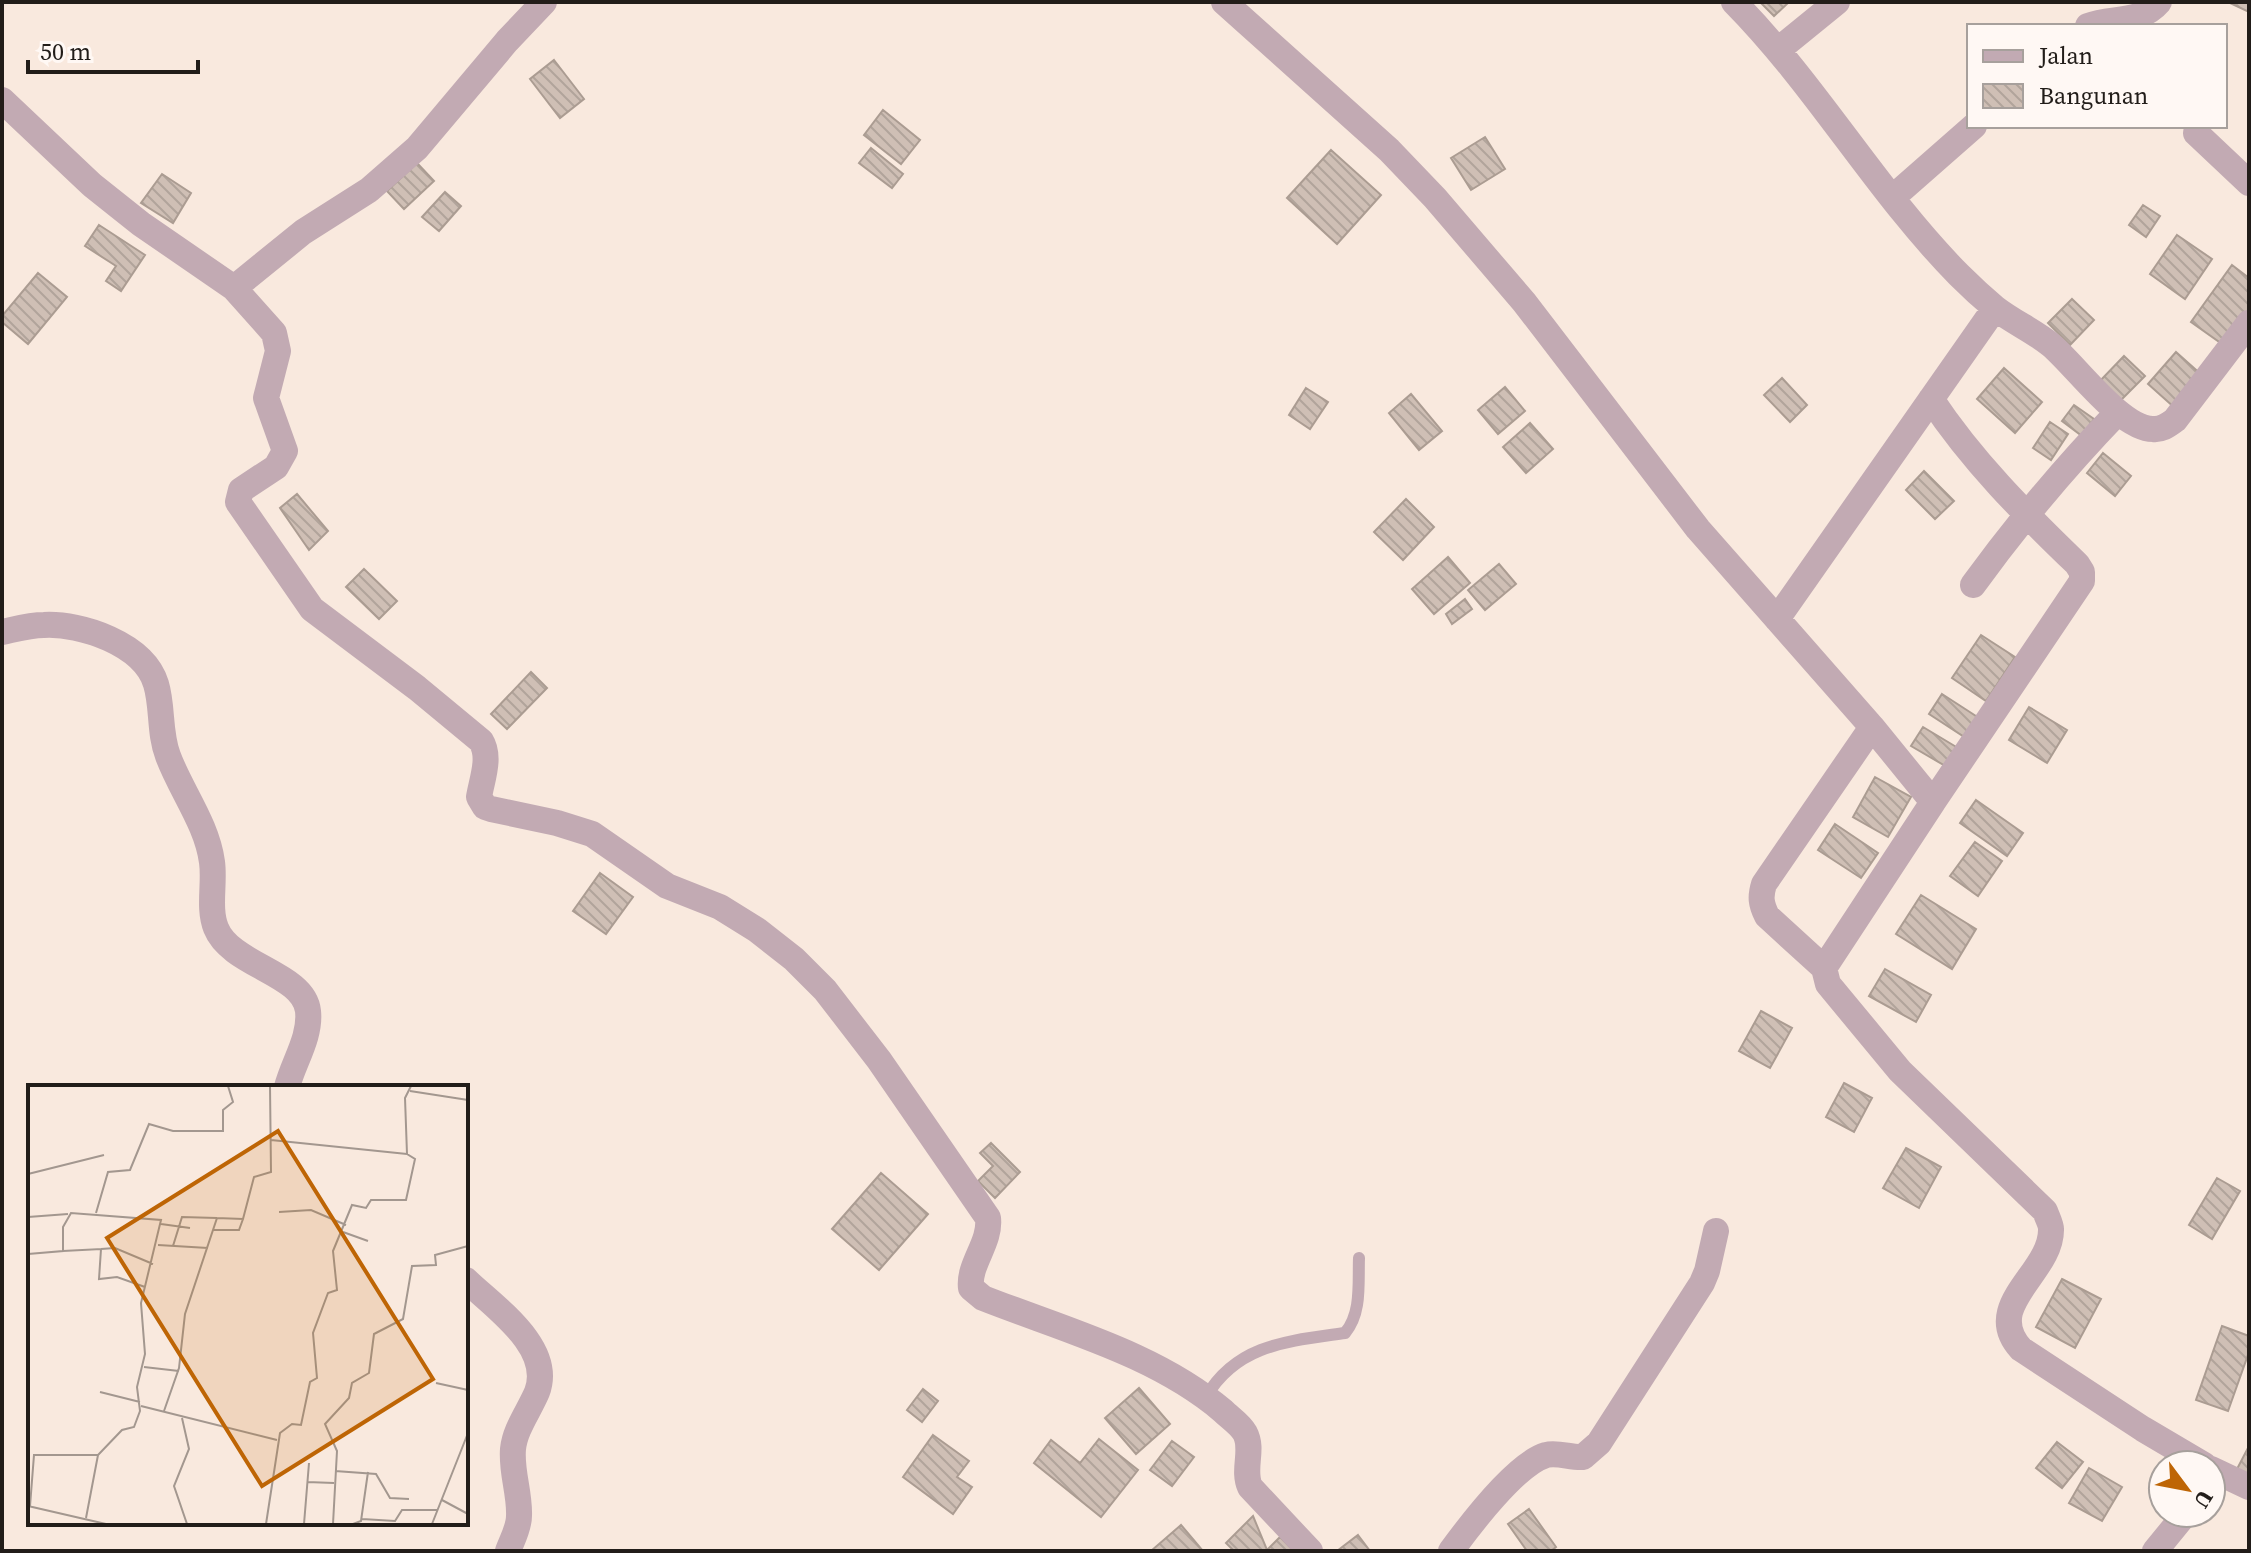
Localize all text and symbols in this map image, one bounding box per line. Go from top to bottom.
scale bar [28,24,198,74]
legend [1967,24,2227,128]
text: 50 m [40,35,91,68]
text: Jalan [2038,39,2093,72]
text: Bangunan [2039,79,2148,112]
inset map [28,1085,468,1525]
north arrow [2147,1449,2227,1529]
text: U [2187,1485,2221,1514]

